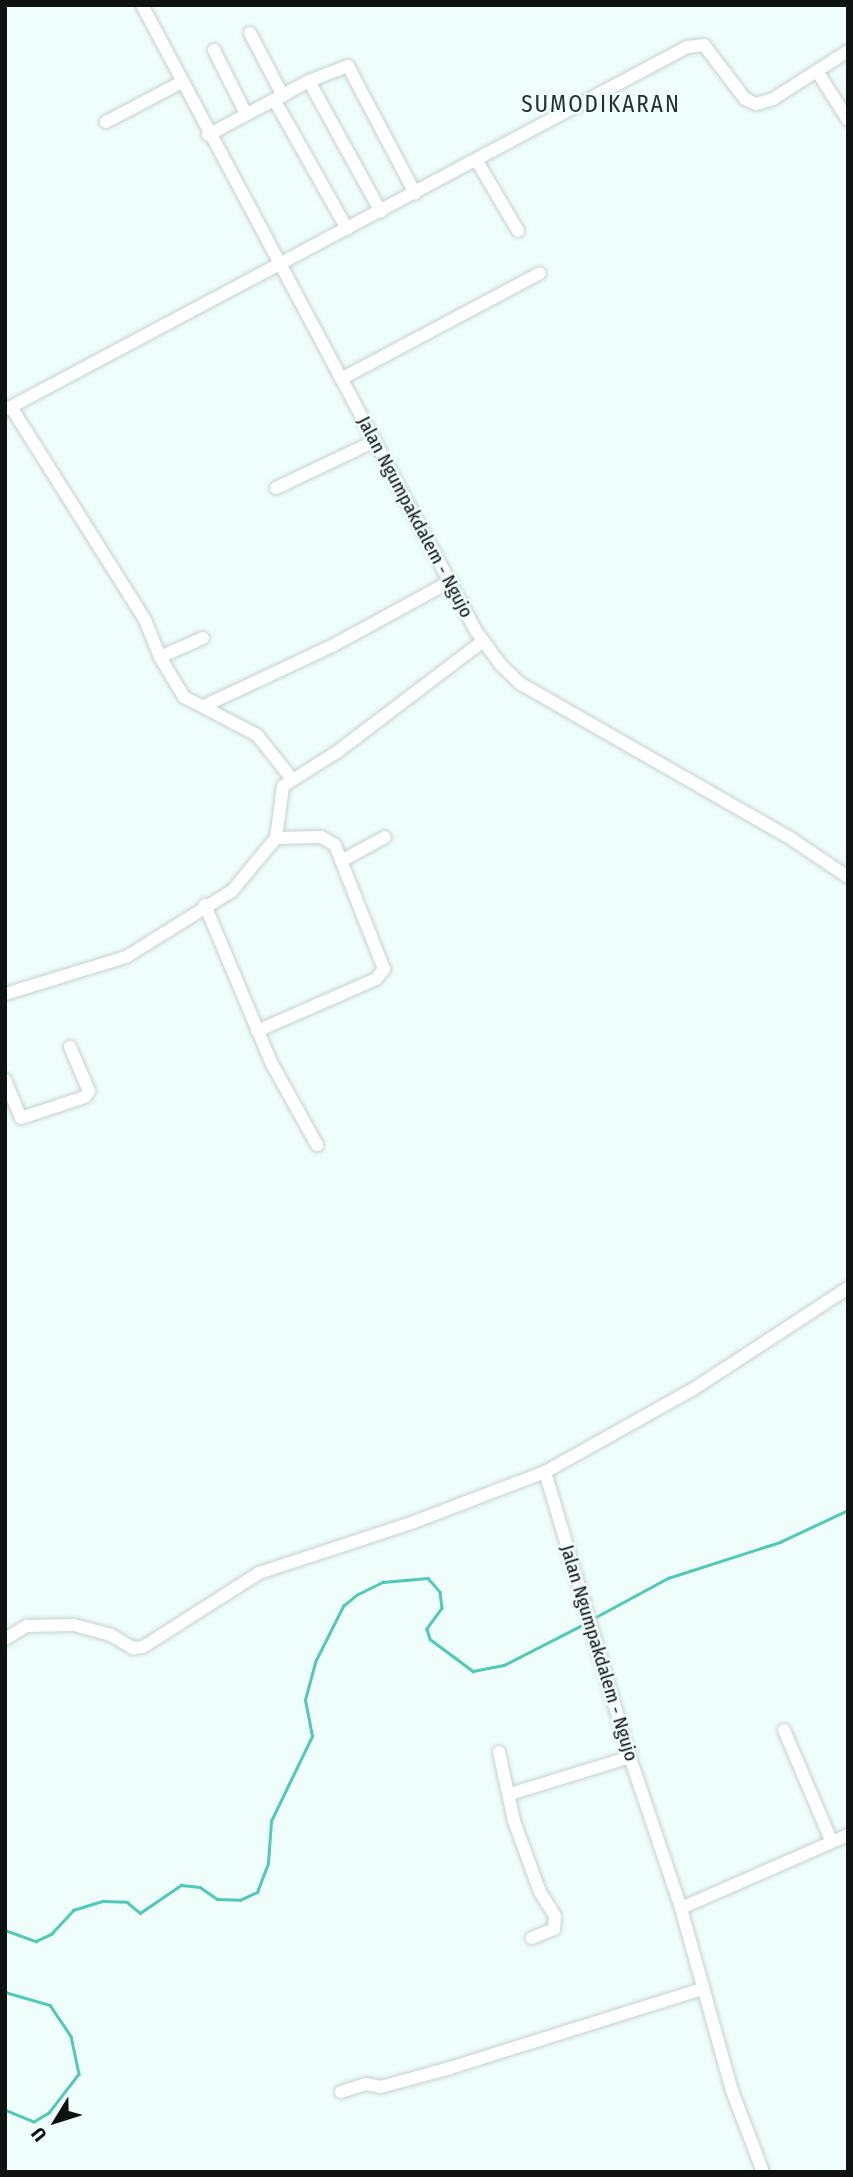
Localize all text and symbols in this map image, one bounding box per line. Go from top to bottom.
district label: SUMODIKARAN [523,90,679,118]
street label: Jalan Ngumpakdalem - Ngujo [352,412,478,622]
street label: Jalan Ngumpakdalem - Ngujo [555,1542,643,1764]
north arrow [21,2086,91,2156]
text: U [27,2123,52,2146]

